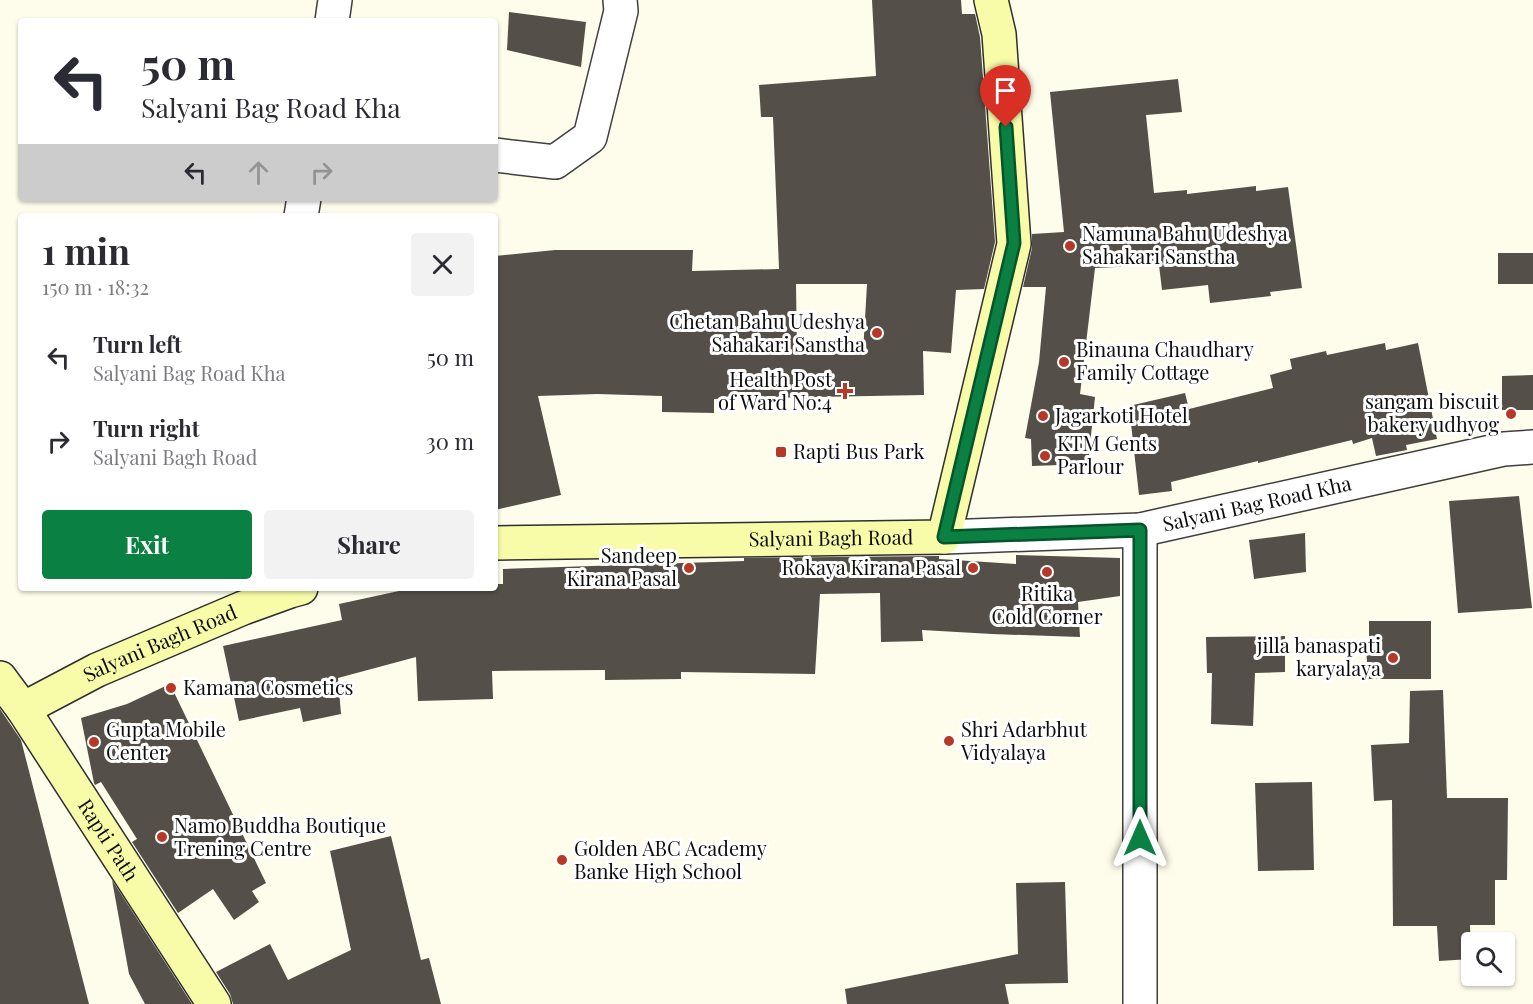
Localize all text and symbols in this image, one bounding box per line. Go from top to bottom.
text: 50 m [141,35,235,91]
icon: left [42,42,120,120]
pin [980,65,1031,127]
icon: arrive [989,74,1022,107]
text: Salyani Bag Road Kha [141,89,401,125]
icon: left [179,156,212,189]
icon: ahead [242,156,275,189]
icon: right [305,156,338,189]
place label: Namuna Bahu Udeshya Sahakari Sanstha [1082,219,1288,269]
text: 1 min [42,226,130,274]
button: close [411,233,474,296]
marker: Namuna Bahu Udeshya Sahakari Sanstha [1063,239,1077,253]
text: 150 m · 18:32 [42,273,149,300]
place label: Chetan Bahu Udeshya Sahakari Sanstha [669,307,865,357]
marker: Chetan Bahu Udeshya Sahakari Sanstha [870,326,884,340]
text: Turn left [93,329,182,359]
place label: Binauna Chaudhary Family Cottage [1076,335,1254,385]
icon: left [42,341,75,374]
text: 50 m [427,342,474,372]
marker: Binauna Chaudhary Family Cottage [1057,355,1071,369]
text: Salyani Bag Road Kha [93,359,285,386]
place label: Health Post of Ward No:4 [718,365,833,415]
marker: Health Post of Ward No:4 [836,382,854,400]
place label: sangam biscuit bakery udhyog [1365,387,1500,437]
place label: Jagarkoti Hotel [1054,401,1188,428]
marker: sangam biscuit bakery udhyog [1504,407,1518,421]
marker: Jagarkoti Hotel [1036,409,1050,423]
text: Turn right [93,413,199,443]
icon: right [42,425,75,458]
text: 30 m [426,426,474,456]
place label: KTM Gents Parlour [1057,429,1157,479]
place label: Rapti Bus Park [793,437,924,464]
text: Salyani Bagh Road [93,443,257,470]
marker: Rapti Bus Park [774,445,788,459]
marker: KTM Gents Parlour [1038,449,1052,463]
street label: Salyani Bag Road Kha [1160,468,1354,537]
button: Exit [42,510,252,579]
button: Share [264,510,474,579]
street label: Salyani Bagh Road [749,522,914,552]
place label: Sandeep Kirana Pasal [566,541,677,591]
place label: Rokaya Kirana Pasal [781,553,961,580]
marker: Sandeep Kirana Pasal [682,561,696,575]
marker: Rokaya Kirana Pasal [966,561,980,575]
marker: Ritika Cold Corner [1040,565,1054,579]
place label: Ritika Cold Corner [991,579,1103,629]
street label: Salyani Bagh Road [78,597,241,687]
place label: jilla banaspati karyalaya [1256,631,1381,681]
marker: jilla banaspati karyalaya [1386,651,1400,665]
place label: Kamana Cosmetics [183,673,354,700]
marker: Kamana Cosmetics [164,681,178,695]
place label: Gupta Mobile Center [106,715,226,765]
place label: Shri Adarbhut Vidyalaya [960,715,1088,765]
marker: Shri Adarbhut Vidyalaya [942,734,956,748]
marker: Gupta Mobile Center [87,735,101,749]
street label: Rapti Path [73,793,146,886]
position arrow [1108,806,1172,870]
place label: Namo Buddha Boutique Trening Centre [174,811,386,861]
marker: Namo Buddha Boutique Trening Centre [155,830,169,844]
place label: Golden ABC Academy Banke High School [574,834,767,884]
marker: Golden ABC Academy Banke High School [555,853,569,867]
map controls [1461,932,1515,986]
button: search [1461,932,1515,986]

